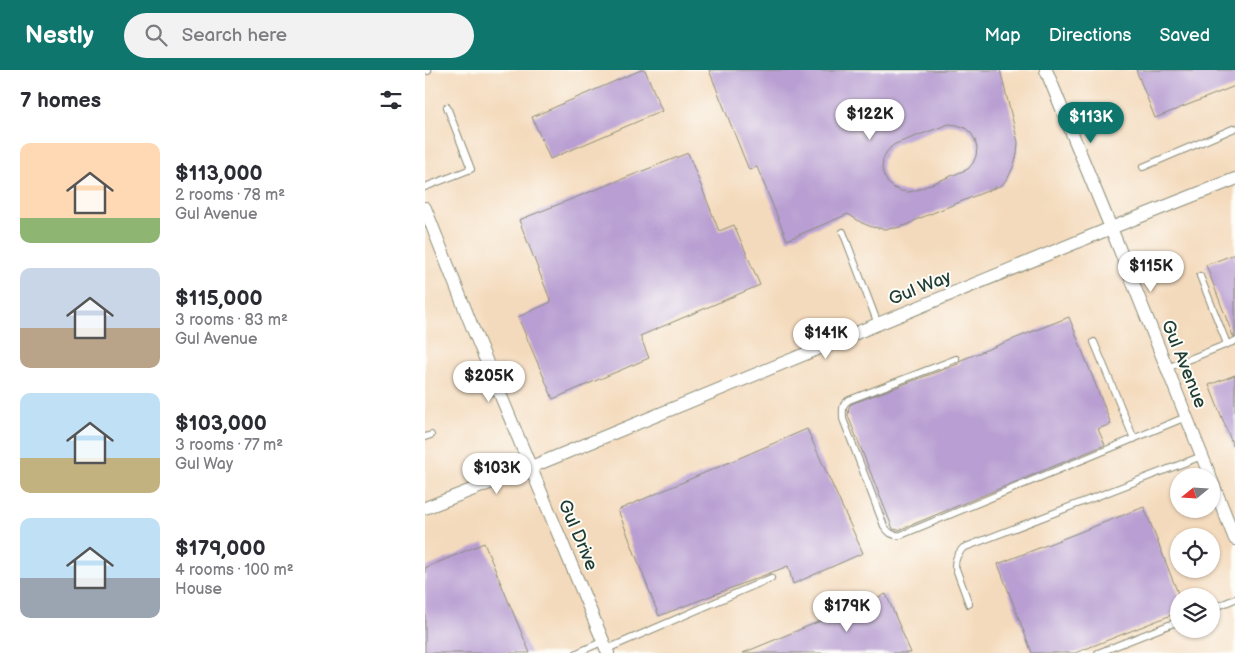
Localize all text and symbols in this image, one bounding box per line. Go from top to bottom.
search box [124,13,474,58]
text: Nestly [25,21,94,50]
icon: search [142,21,170,49]
text: Search here [182,24,287,47]
text: Map [985,25,1021,46]
text: Directions [1049,25,1131,46]
text: Saved [1159,25,1210,46]
icon: filters [377,86,405,114]
text: 7 homes [20,88,101,113]
pin: $122K [835,98,905,141]
pin: $113K [1056,102,1126,144]
text: $122K [846,105,894,124]
text: $113K [1069,108,1113,127]
text: $113,000 [175,161,263,186]
icon: home [60,163,120,223]
text: 2 rooms · 78 m² [175,186,285,205]
text: Gul Avenue [175,205,258,224]
pin: $115K [1116,250,1186,293]
text: $115K [1129,257,1173,276]
street label: Gul Way [886,266,955,310]
text: $115,000 [175,286,263,311]
icon: home [60,288,120,348]
text: 3 rooms · 83 m² [175,311,288,330]
street label: Gul Avenue [1157,317,1211,411]
pin: $141K [791,318,861,360]
text: $141K [804,324,848,343]
text: Gul Avenue [175,330,258,349]
pin: $205K [454,360,524,403]
text: $205K [464,367,514,386]
text: $103,000 [175,411,267,436]
icon: home [60,413,120,473]
text: 3 rooms · 77 m² [175,436,283,455]
pin: $103K [462,452,532,495]
text: Gul Way [175,455,233,474]
text: $103K [473,459,521,478]
north arrow [1170,468,1220,518]
map controls [1170,468,1220,638]
street label: Gul Drive [554,497,602,574]
button: locate [1170,528,1220,578]
text: $179,000 [175,536,266,561]
icon: home [60,538,120,598]
text: 4 rooms · 100 m² [175,561,294,580]
text: House [175,580,222,599]
button: layers [1170,588,1220,638]
pin: $179K [812,590,882,633]
text: $179K [824,597,870,616]

